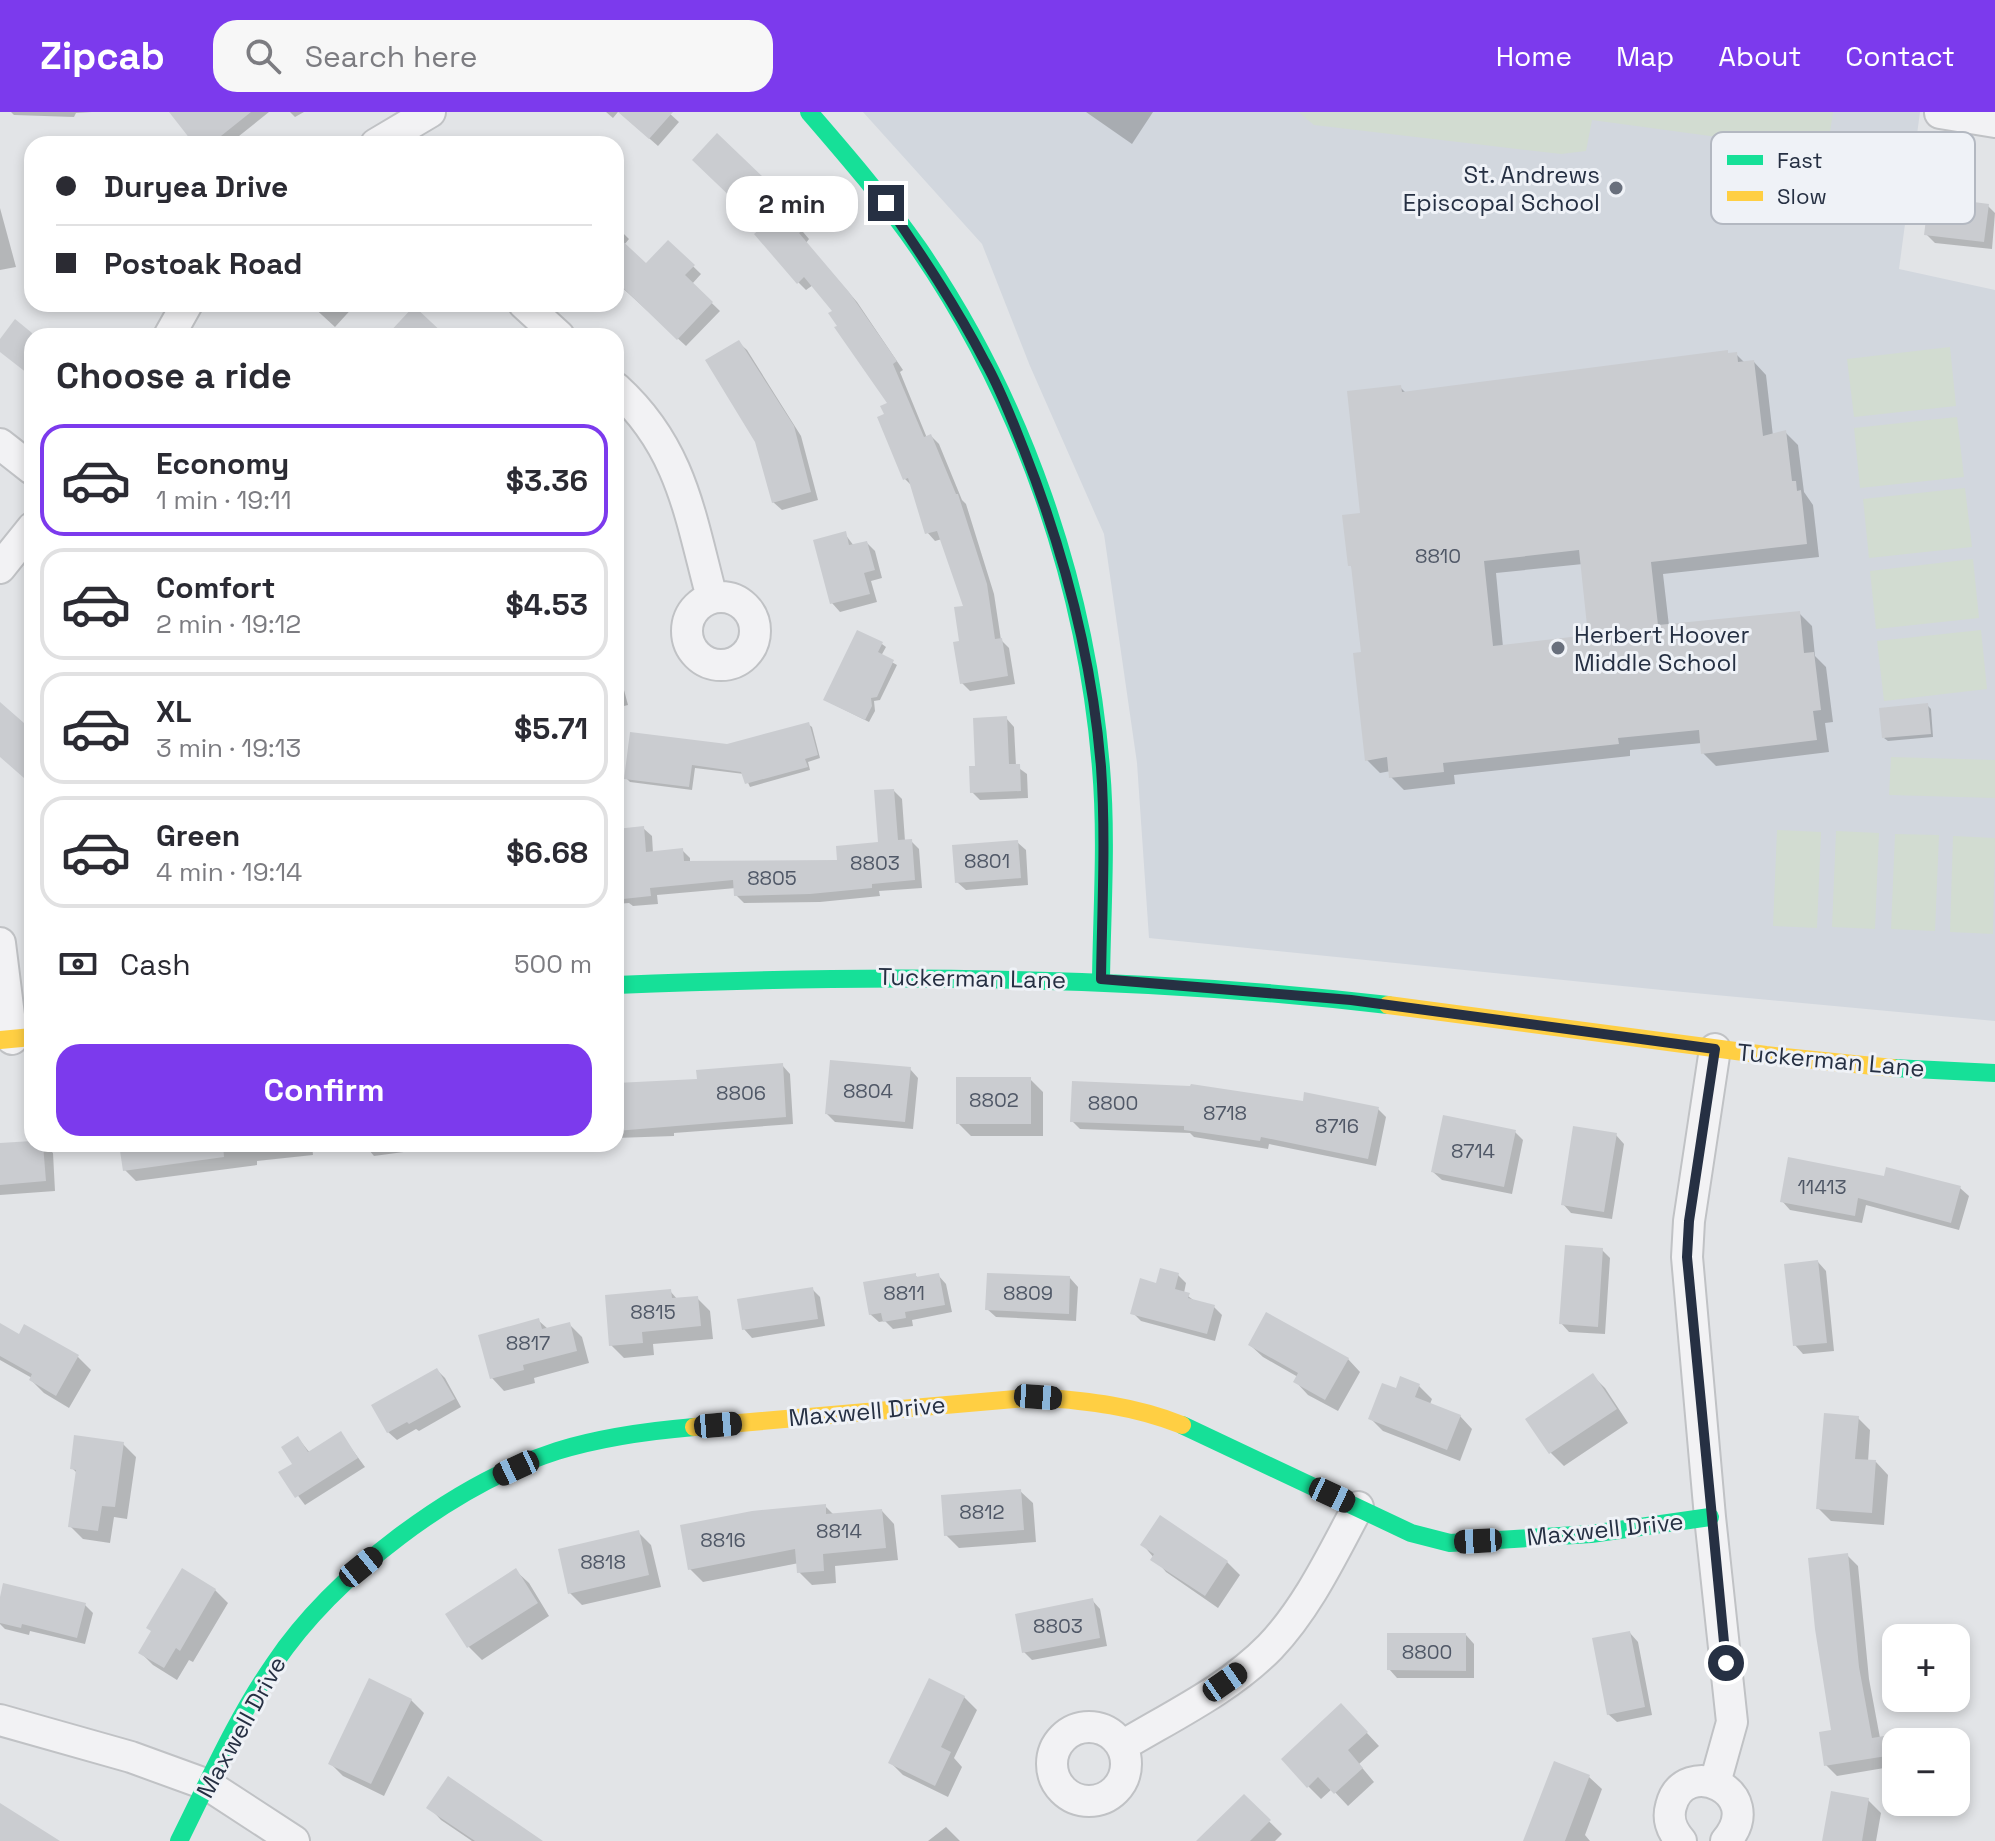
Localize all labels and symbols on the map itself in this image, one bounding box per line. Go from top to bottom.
legend [1711,132,1975,224]
text: Fast [1777,146,1823,174]
place label: St. Andrews Episcopal School [1403,159,1600,218]
callout: 2 min [726,175,858,231]
marker: St. Andrews Episcopal School [1607,179,1625,197]
text: Slow [1777,182,1827,210]
route end [868,185,904,221]
house number: 8810 [1415,543,1461,569]
place label: Herbert Hoover Middle School [1574,619,1750,678]
marker: Herbert Hoover Middle School [1549,639,1567,657]
house number: 8801 [964,848,1010,874]
house number: 8803 [850,850,900,876]
house number: 8805 [747,865,797,891]
street label: Tuckerman Lane [878,961,1066,995]
street label: Tuckerman Lane [1736,1036,1926,1084]
house number: 8804 [843,1078,893,1104]
house number: 8806 [716,1080,766,1106]
house number: 8802 [969,1087,1019,1113]
house number: 8800 [1088,1090,1138,1116]
house number: 8718 [1203,1100,1247,1126]
house number: 8716 [1315,1113,1359,1139]
house number: 8714 [1451,1138,1495,1164]
house number: 11413 [1797,1174,1847,1200]
house number: 8811 [883,1280,925,1306]
house number: 8809 [1003,1280,1053,1306]
house number: 8815 [630,1299,676,1325]
house number: 8817 [506,1330,550,1356]
car [1013,1383,1063,1411]
street label: Maxwell Drive [787,1389,947,1433]
car [693,1411,743,1439]
car [489,1447,543,1489]
car [1305,1474,1359,1516]
house number: 8812 [959,1499,1005,1525]
street label: Maxwell Drive [1525,1505,1685,1553]
house number: 8814 [816,1518,862,1544]
house number: 8816 [700,1527,746,1553]
car [1453,1528,1503,1554]
car [335,1543,387,1591]
house number: 8818 [580,1549,626,1575]
house number: 8803 [1033,1613,1083,1639]
house number: 8800 [1402,1639,1452,1665]
route start [1708,1645,1744,1681]
street label: Maxwell Drive [189,1651,293,1803]
car [1198,1658,1252,1706]

